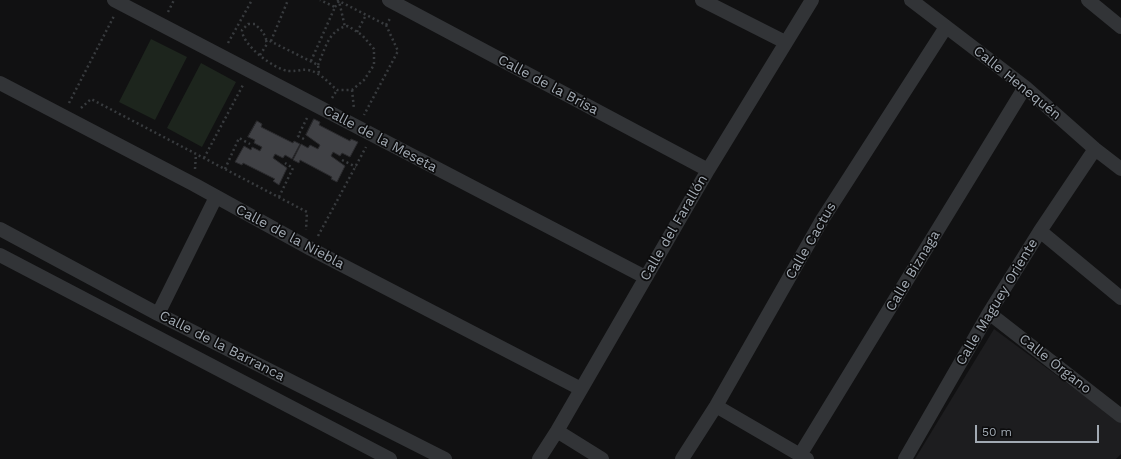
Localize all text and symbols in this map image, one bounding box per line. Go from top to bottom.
street label: Calle Henequén [970,42,1064,124]
street label: Calle de la Brisa [495,51,601,119]
street label: Calle de la Meseta [320,102,440,176]
street label: Calle del Farallón [637,172,711,284]
street label: Calle Cactus [782,199,840,283]
street label: Calle de la Niebla [233,201,347,273]
street label: Calle Biznaga [882,228,944,314]
street label: Calle Maguey Oriente [952,236,1042,368]
street label: Calle de la Barranca [157,307,287,385]
street label: Calle Órgano [1015,331,1095,397]
scale bar [977,417,1101,443]
text: 50 m [982,425,1012,439]

